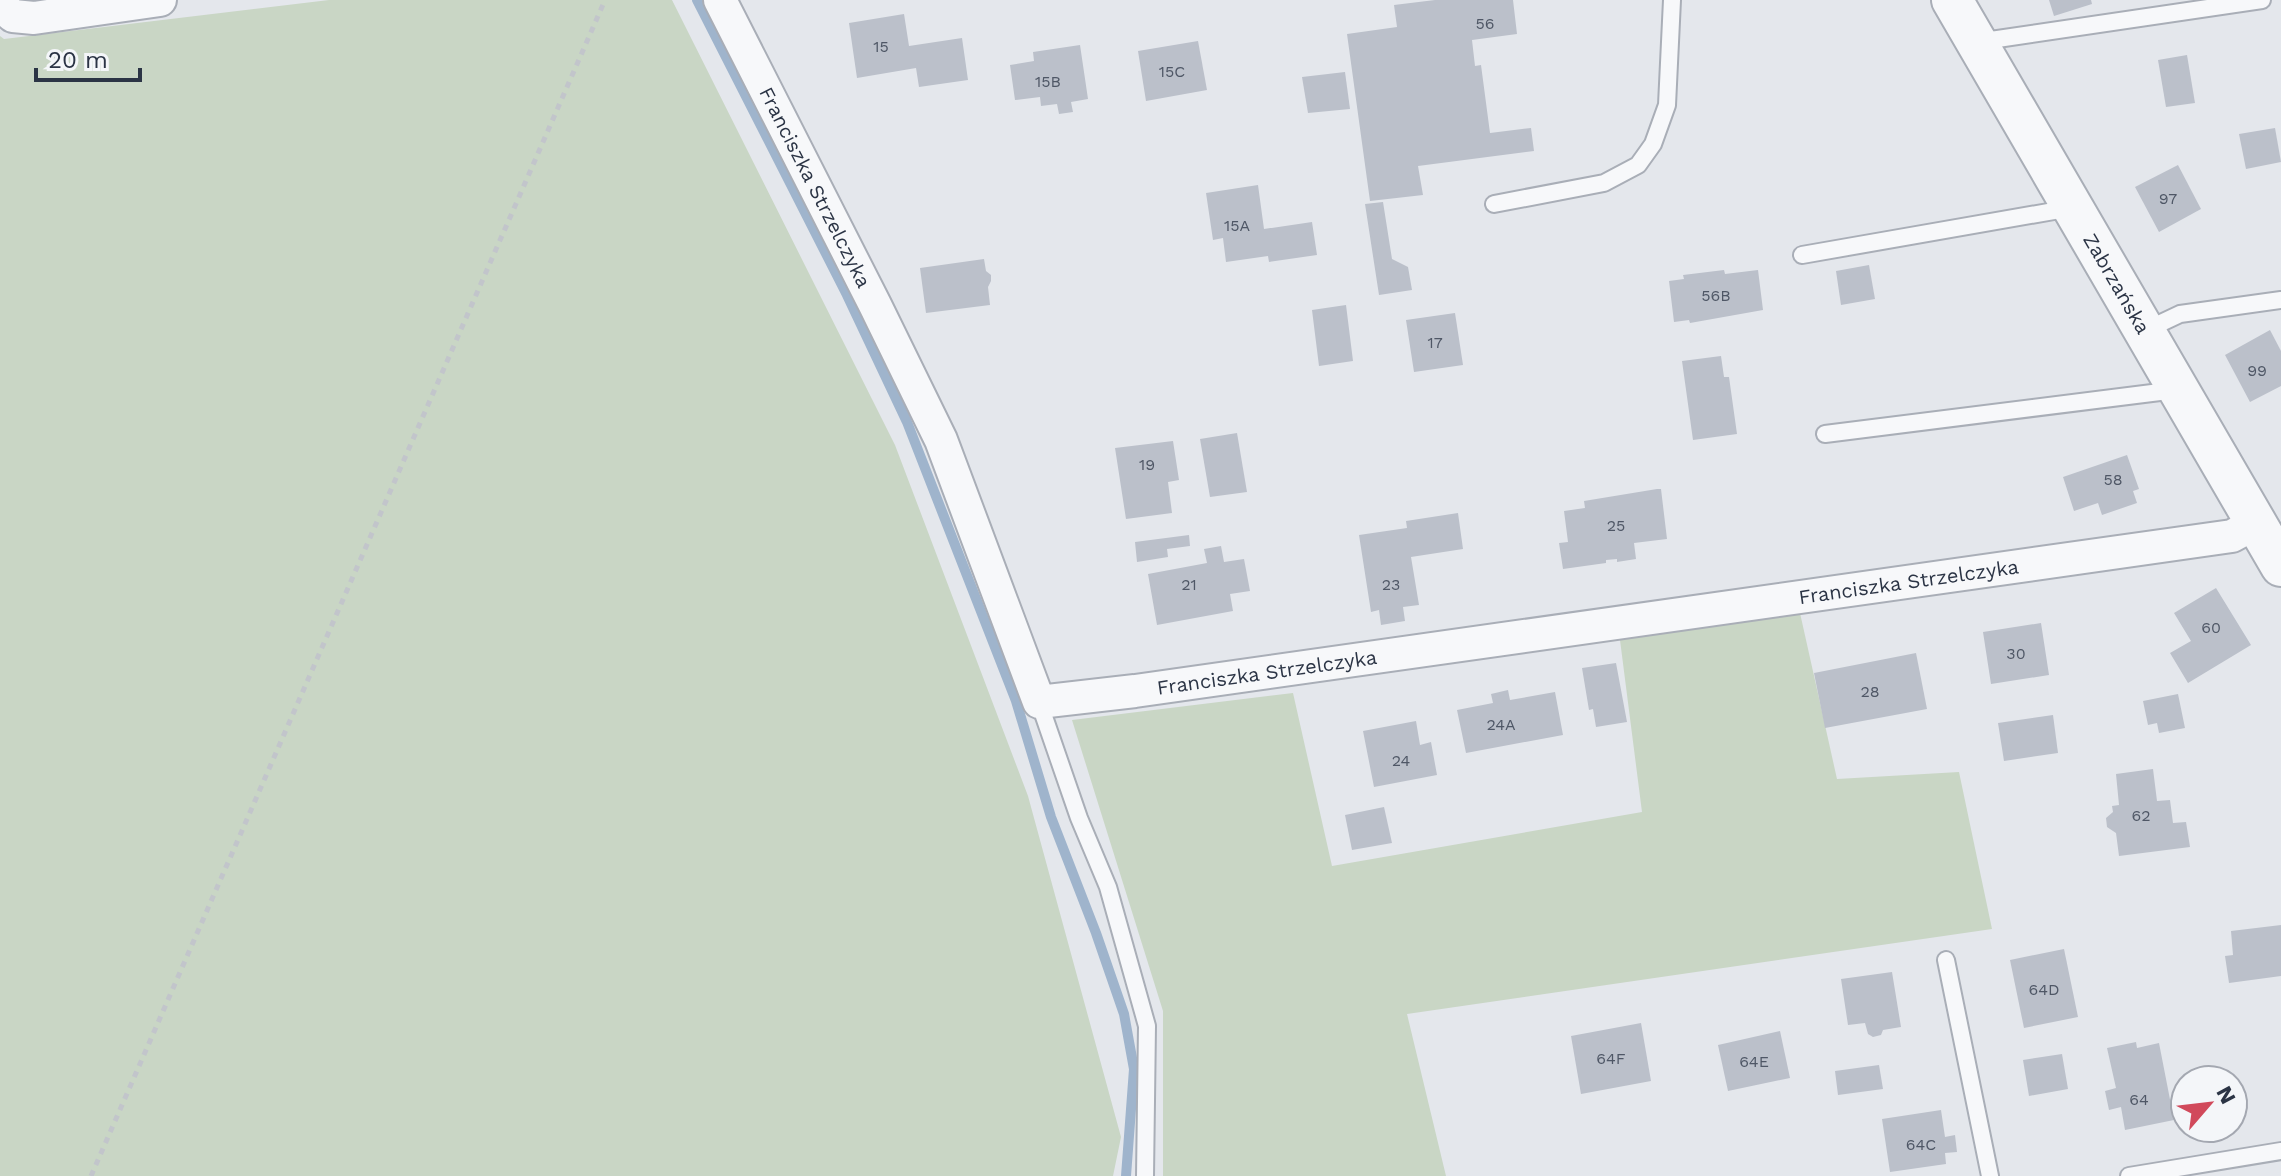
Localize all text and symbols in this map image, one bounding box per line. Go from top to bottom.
house number: 56 [1475,14,1495,33]
scale bar [36,32,140,82]
house number: 15 [873,37,889,56]
text: 20 m [48,46,108,74]
house number: 15C [1159,62,1185,81]
house number: 15B [1035,72,1061,91]
street label: Franciszka Strzelczyka [754,83,876,292]
house number: 97 [2159,189,2177,208]
house number: 15A [1224,216,1250,235]
street label: Zabrzańska [2078,229,2155,338]
house number: 56B [1701,286,1731,305]
house number: 17 [1427,333,1443,352]
house number: 99 [2247,361,2267,380]
house number: 19 [1139,455,1155,474]
house number: 58 [2103,470,2123,489]
house number: 25 [1607,516,1625,535]
street label: Franciszka Strzelczyka [1797,554,2020,609]
house number: 21 [1181,575,1197,594]
house number: 23 [1382,575,1400,594]
house number: 60 [2201,618,2221,637]
house number: 30 [2006,644,2026,663]
street label: Franciszka Strzelczyka [1155,645,1378,700]
house number: 28 [1860,682,1880,701]
house number: 24A [1486,715,1516,734]
house number: 24 [1392,751,1411,770]
house number: 62 [2131,806,2151,825]
house number: 64D [2028,980,2060,999]
house number: 64F [1596,1049,1626,1068]
house number: 64E [1739,1052,1769,1071]
north arrow [2169,1064,2249,1144]
text: N [2211,1082,2241,1108]
house number: 64 [2129,1090,2149,1109]
house number: 64C [1906,1135,1936,1154]

